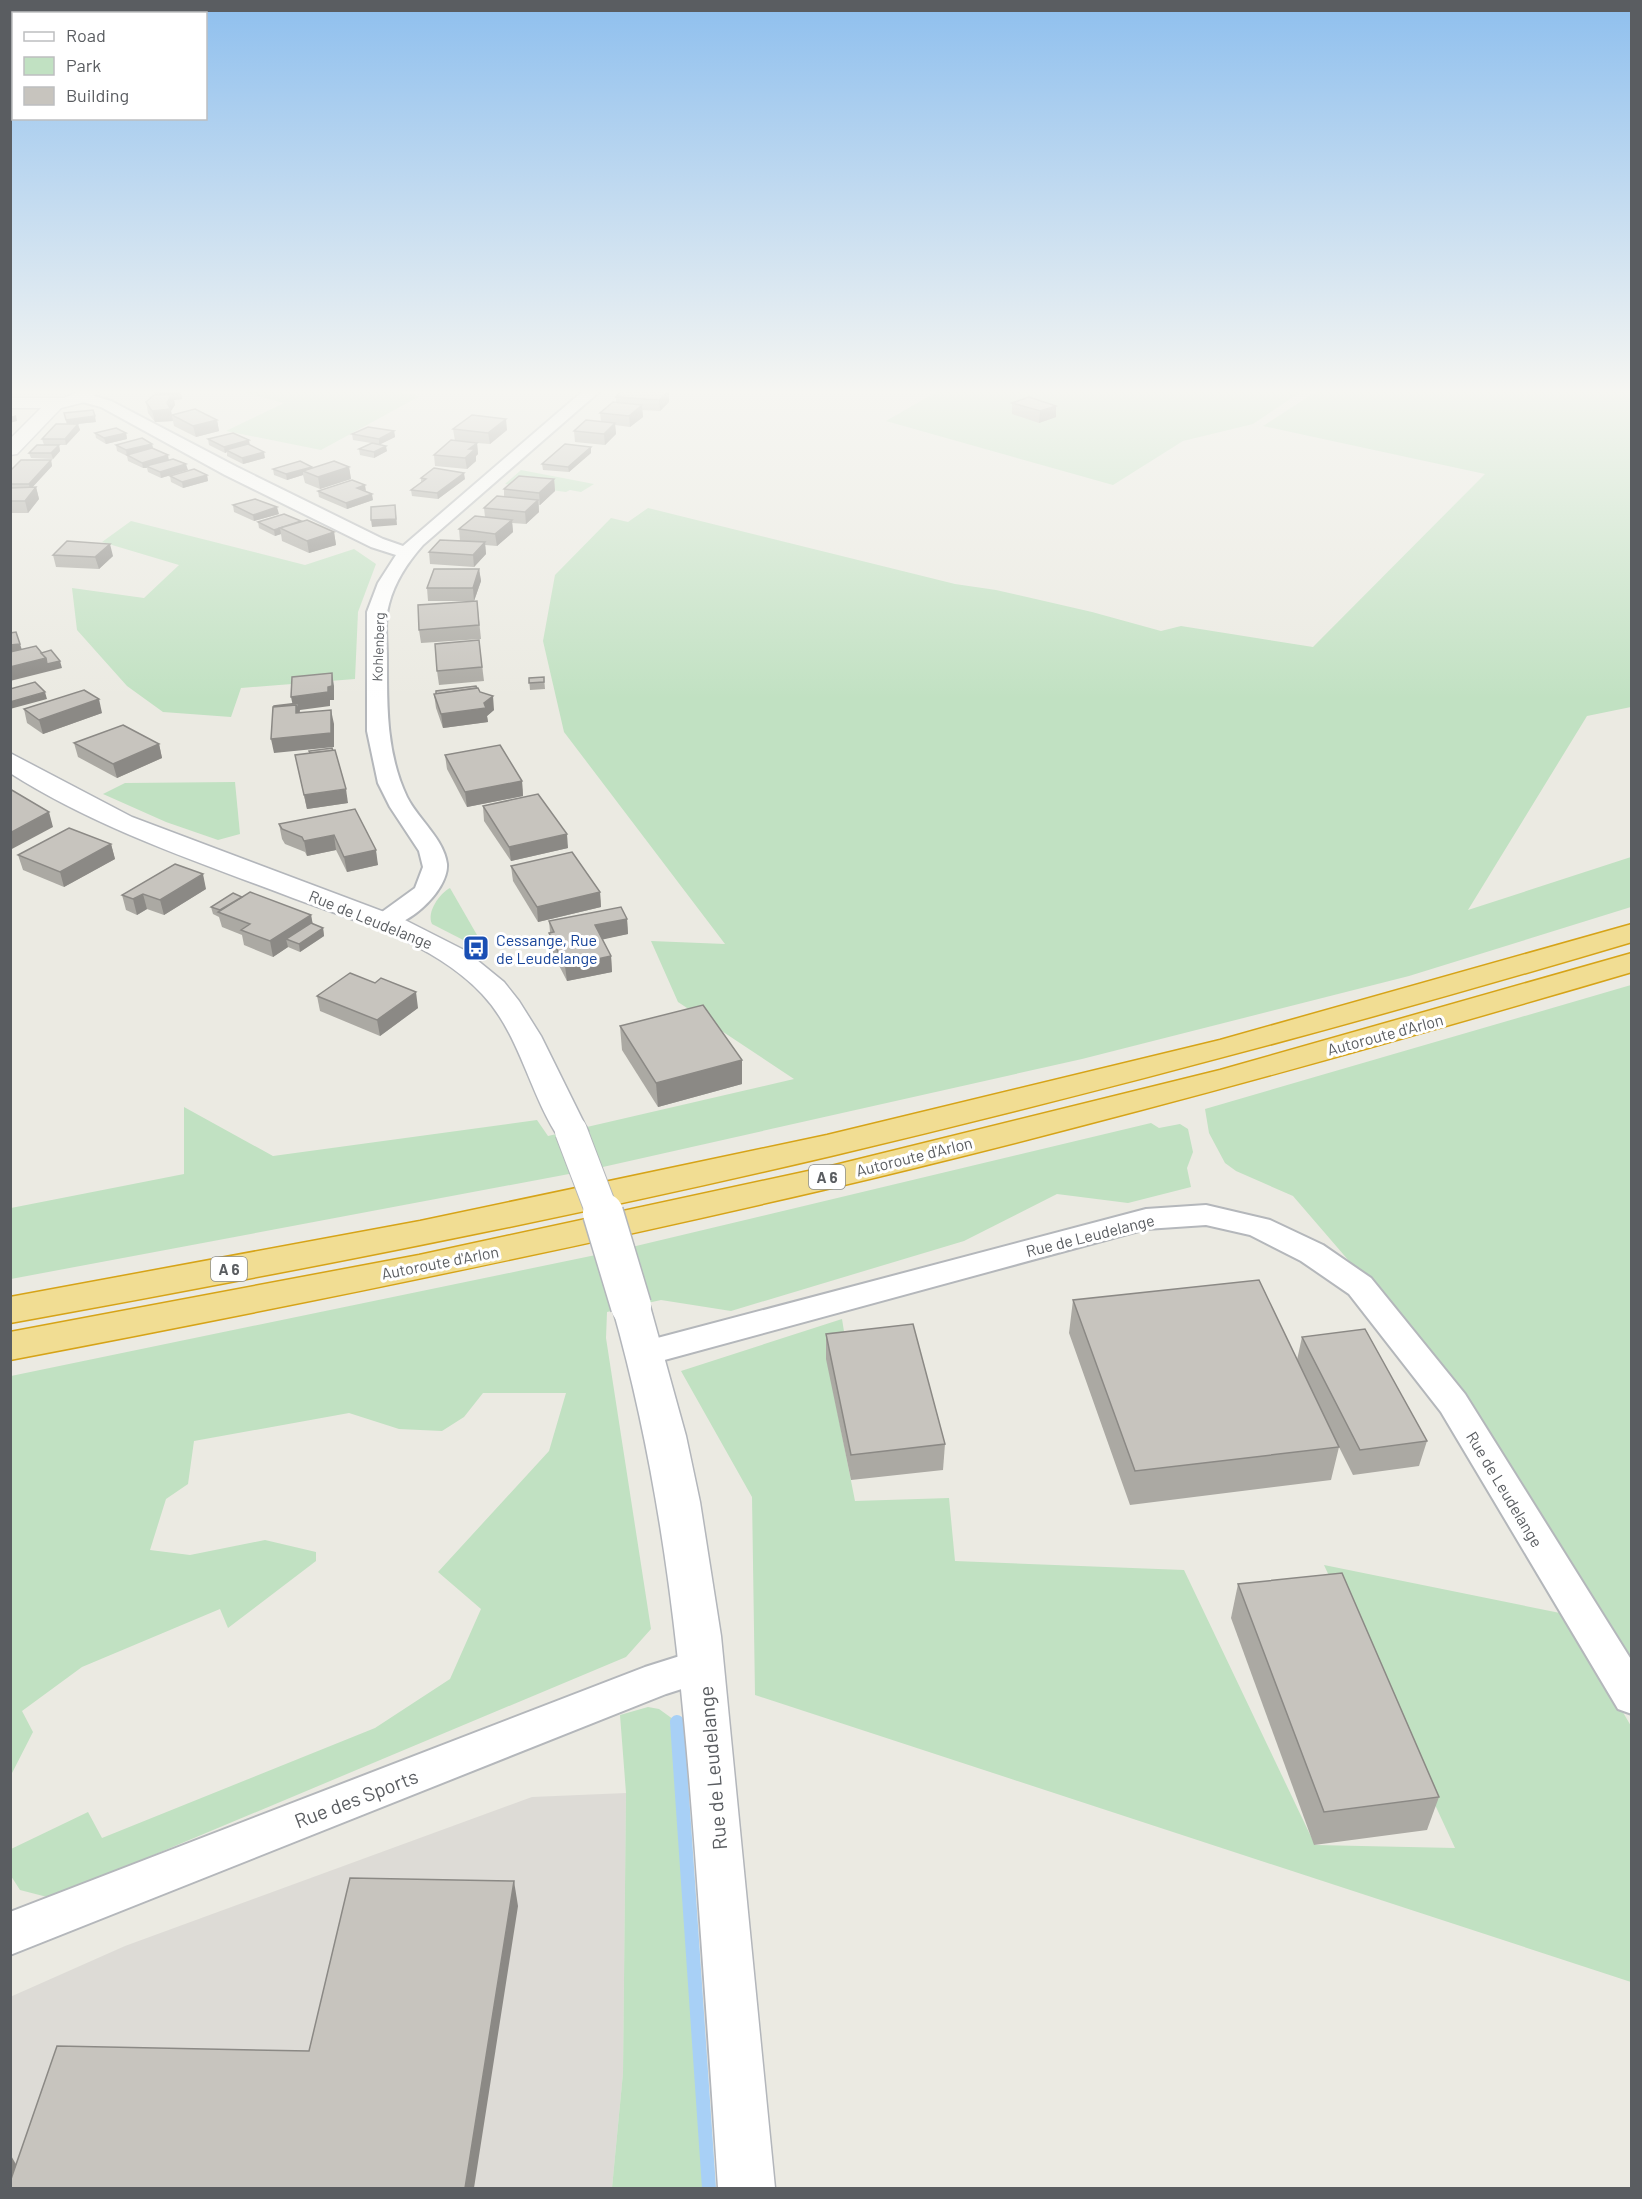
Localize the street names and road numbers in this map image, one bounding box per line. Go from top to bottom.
street label: Kohlenberg [368,612,388,682]
street label: Rue de Leudelange [306,886,436,952]
street label: Autoroute d'Arlon [1325,1009,1445,1059]
street label: Autoroute d'Arlon [854,1132,974,1180]
road number: A 6 [809,1165,845,1189]
street label: Rue de Leudelange [1024,1210,1156,1260]
street label: Autoroute d'Arlon [380,1241,500,1283]
road number: A 6 [211,1257,247,1281]
street label: Rue de Leudelange [1463,1428,1547,1550]
street label: Rue de Leudelange [693,1685,731,1851]
street label: Rue des Sports [291,1763,421,1833]

